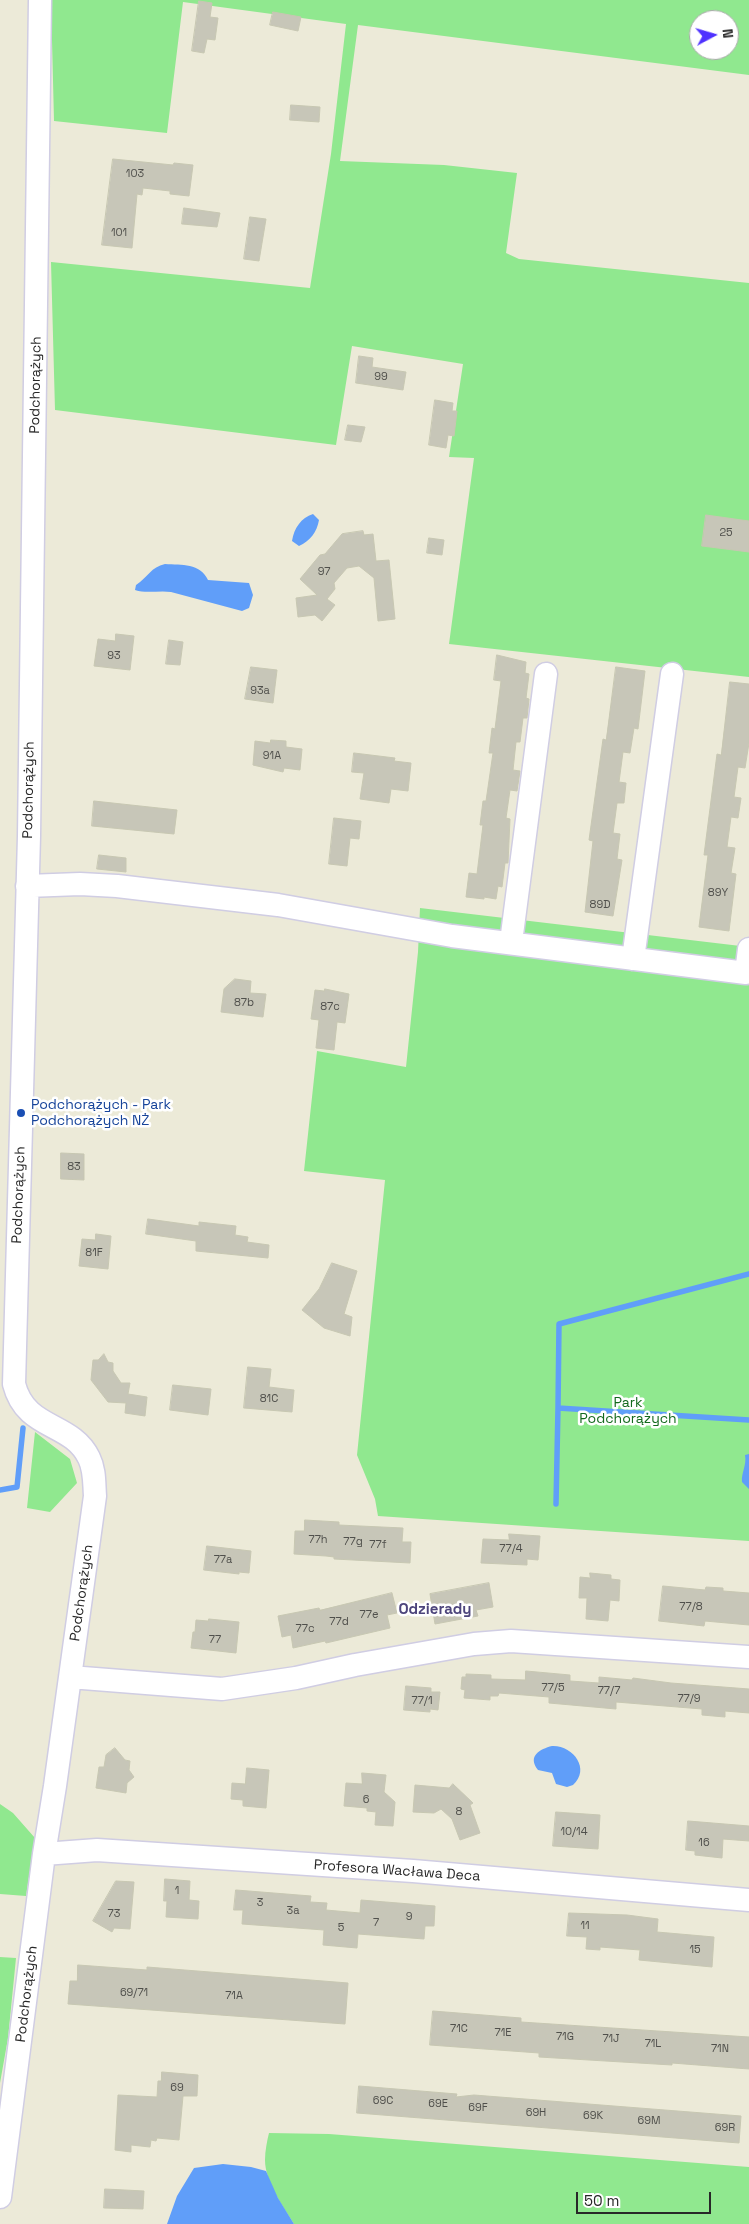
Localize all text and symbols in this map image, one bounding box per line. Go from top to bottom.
north arrow [689,10,739,60]
text: N [718,28,737,39]
house number: 103 [126,167,144,181]
house number: 101 [111,226,127,240]
street label: Podchorążych [27,336,45,434]
house number: 99 [374,370,388,384]
house number: 25 [719,526,733,540]
house number: 97 [318,565,330,579]
house number: 93 [107,649,121,663]
house number: 93a [250,684,270,698]
street label: Podchorążych [20,741,38,839]
house number: 91A [263,749,281,763]
house number: 89Y [708,886,728,900]
house number: 89D [590,898,610,912]
house number: 87b [234,996,254,1010]
house number: 87c [320,1000,340,1014]
place label: Podchorążych - Park Podchorążych NŻ [31,1097,171,1130]
marker: Podchorążych - Park Podchorążych NŻ [15,1107,27,1119]
street label: Podchorążych [9,1146,29,1244]
house number: 83 [67,1160,81,1174]
house number: 81F [85,1246,103,1260]
house number: 81C [260,1392,278,1406]
park label: Park Podchorążych [579,1395,677,1428]
house number: 77h [308,1533,328,1547]
house number: 77g [343,1535,363,1549]
house number: 77f [369,1538,387,1552]
house number: 77/4 [499,1542,523,1556]
street label: Podchorążych [67,1544,97,1642]
house number: 77a [214,1553,232,1567]
house number: 77/8 [679,1600,703,1614]
district label: Odzierady [398,1601,472,1619]
house number: 77e [360,1608,378,1622]
house number: 77d [329,1615,349,1629]
house number: 77c [296,1622,314,1636]
house number: 77 [209,1633,221,1647]
house number: 77/5 [541,1681,565,1695]
house number: 77/7 [598,1684,620,1698]
house number: 77/9 [677,1692,701,1706]
house number: 77/1 [411,1694,433,1708]
house number: 6 [363,1793,369,1807]
house number: 8 [456,1805,462,1819]
house number: 10/14 [560,1825,588,1839]
house number: 16 [698,1836,710,1850]
street label: Profesora Wacława Deca [313,1857,481,1885]
house number: 1 [175,1884,179,1898]
house number: 3 [257,1896,263,1910]
house number: 3a [287,1904,299,1918]
house number: 73 [108,1907,120,1921]
house number: 9 [406,1910,412,1924]
house number: 7 [373,1916,379,1930]
house number: 11 [580,1919,590,1933]
house number: 5 [338,1921,344,1935]
house number: 15 [689,1943,701,1957]
street label: Podchorążych [13,1945,41,2043]
house number: 69/71 [120,1986,148,2000]
house number: 71A [225,1989,243,2003]
house number: 71C [450,2022,468,2036]
house number: 71E [495,2026,511,2040]
house number: 71G [556,2030,574,2044]
house number: 71J [602,2032,620,2046]
house number: 71L [645,2037,661,2051]
house number: 71N [711,2042,729,2056]
house number: 69 [170,2081,184,2095]
house number: 69C [373,2094,393,2108]
house number: 69E [428,2097,448,2111]
house number: 69F [468,2101,488,2115]
house number: 69H [526,2106,546,2120]
house number: 69K [583,2109,603,2123]
house number: 69M [638,2114,660,2128]
house number: 69R [715,2121,735,2135]
scale bar [579,2182,714,2214]
text: 50 m [584,2191,619,2210]

